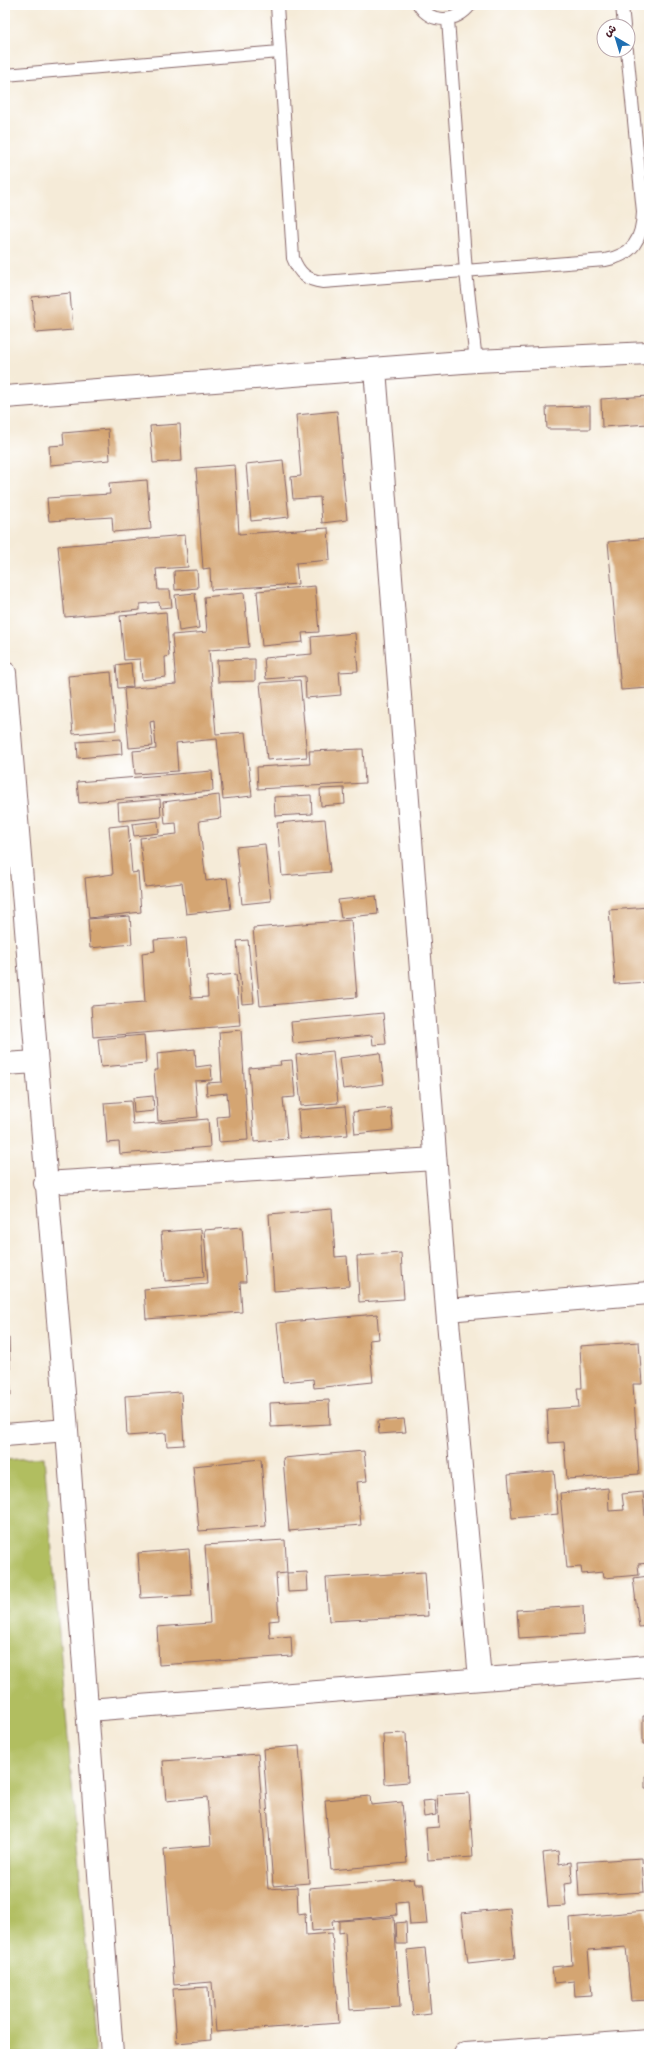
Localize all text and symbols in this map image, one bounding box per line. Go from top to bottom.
north arrow [596,18,636,58]
text: ش [601,22,619,39]

